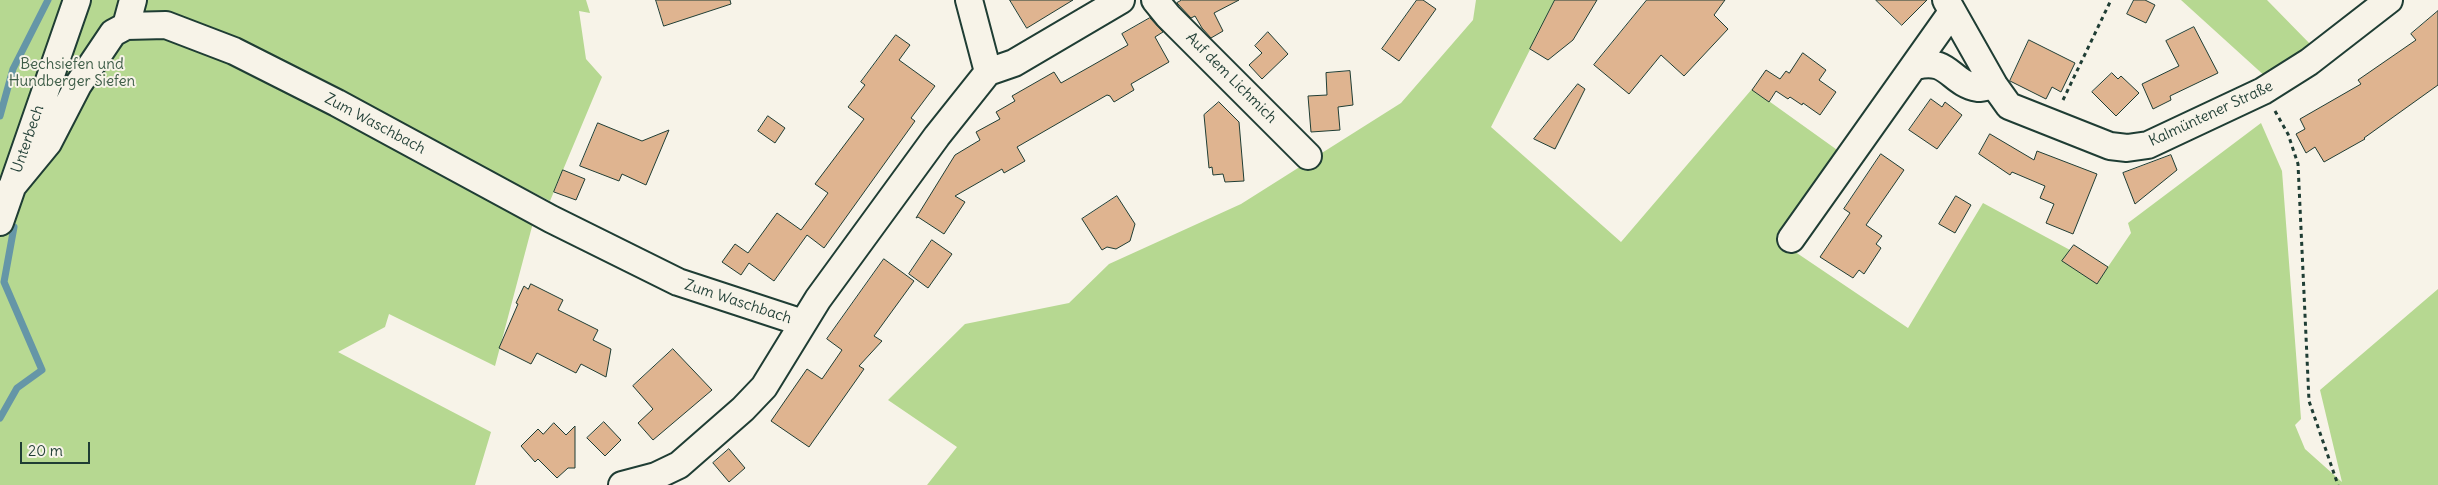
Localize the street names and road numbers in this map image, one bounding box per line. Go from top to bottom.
street label: Auf dem Lichmich [1182,29,1280,127]
street label: Kalmüntener Straße [2146,77,2276,151]
street label: Zum Waschbach [322,90,428,158]
street label: Unterbech [8,103,48,175]
street label: Zum Waschbach [682,276,794,328]

